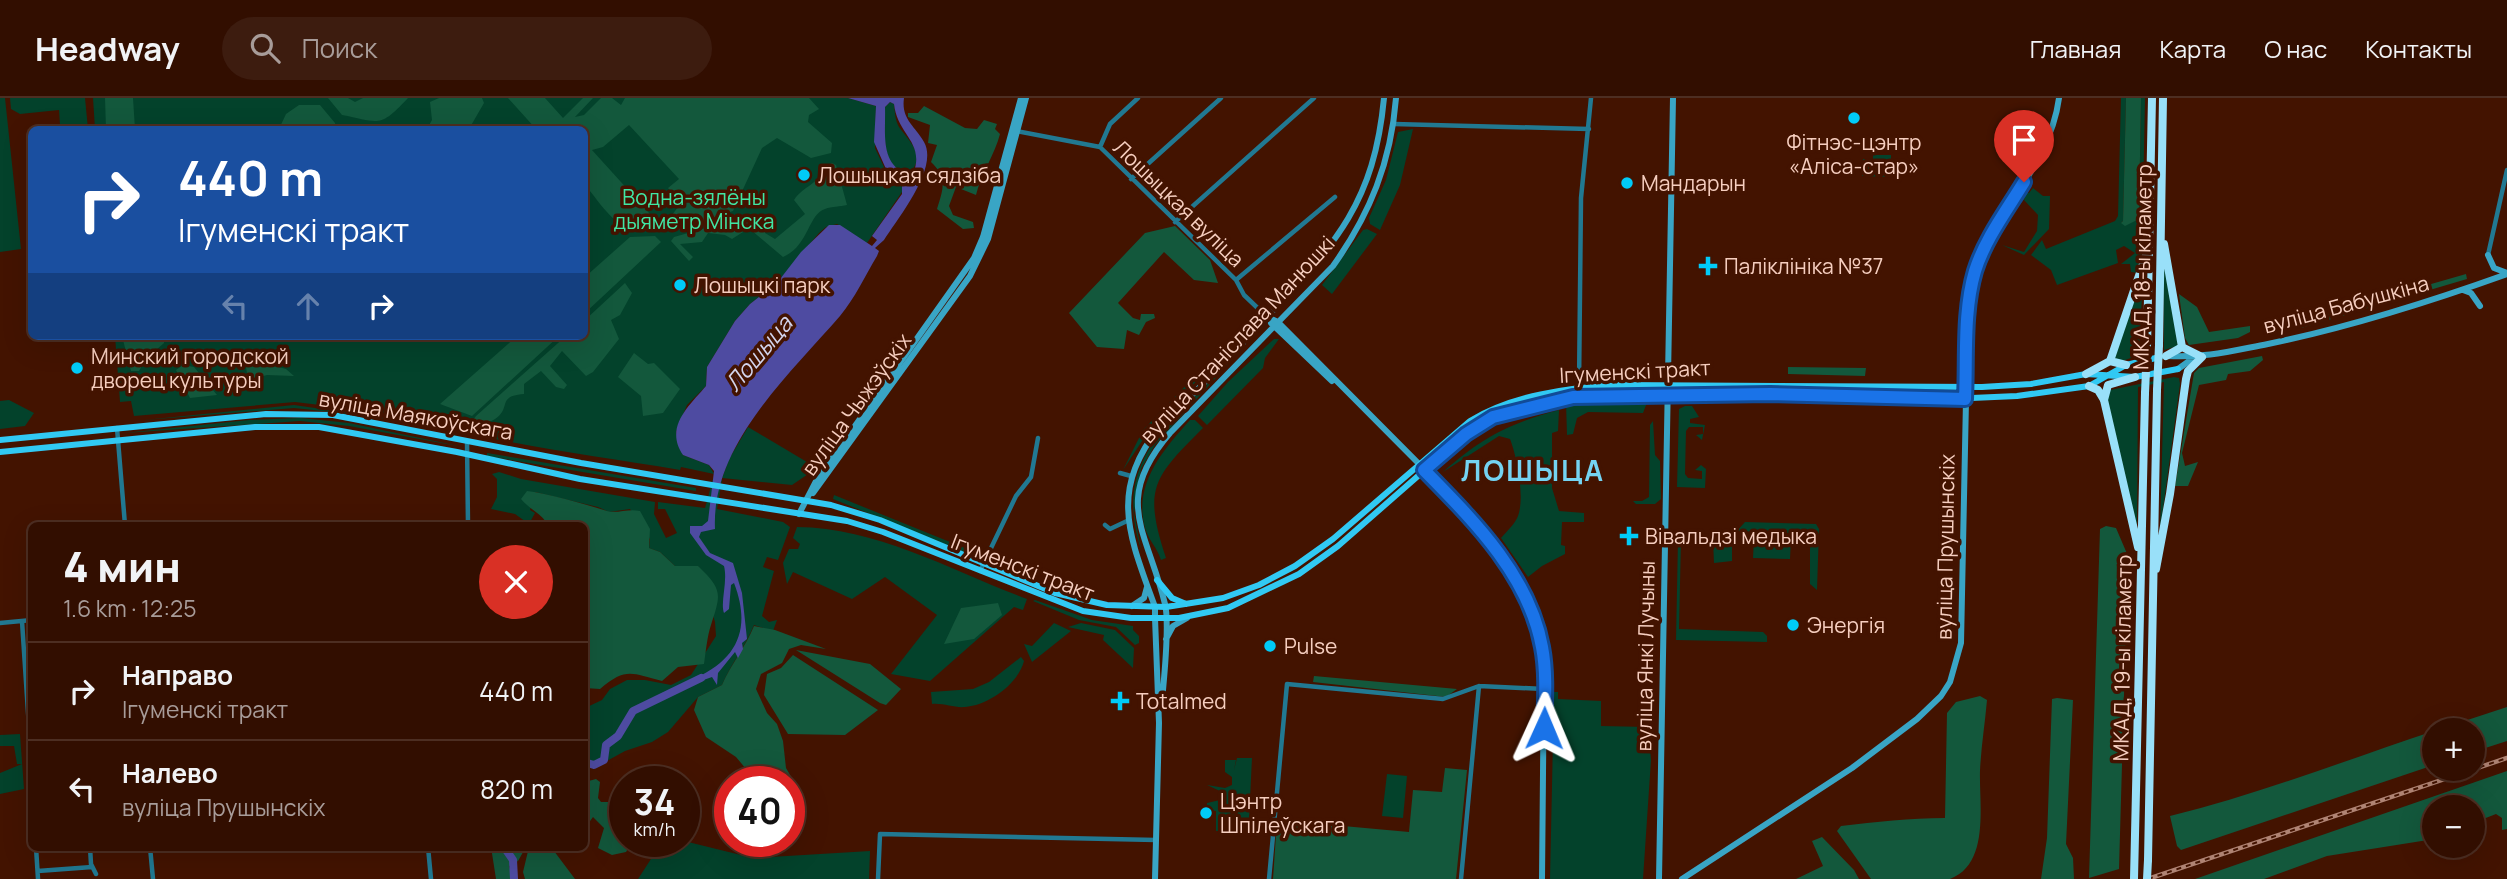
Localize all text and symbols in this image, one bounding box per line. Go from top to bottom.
search box [222,17,712,80]
text: Headway [35,26,180,71]
icon: search [246,29,284,67]
text: Поиск [302,30,377,66]
text: Главная [2030,32,2121,65]
text: Карта [2159,32,2226,65]
text: О нас [2264,32,2327,65]
text: Контакты [2365,32,2472,65]
marker: Фітнэс-цэнтр «Аліса-стар» [1846,110,1862,126]
pin [1994,110,2054,182]
icon: arrive [2005,121,2043,159]
place label: Фітнэс-цэнтр «Аліса-стар» [1786,128,1922,180]
street label: Лошыцкая вуліца [1108,133,1250,273]
text: 440 m [178,144,323,211]
icon: right [63,154,154,245]
place label: Лошыцкая сядзіба [818,161,1001,189]
street label: МКАД, 18-ы кіламетр [2126,164,2158,370]
marker: Лошыцкая сядзіба [796,167,812,183]
place label: Мандарын [1641,169,1746,197]
marker: Мандарын [1619,175,1635,191]
park label: Водна-зялёны дыяметр Мінска [614,183,774,235]
text: Ігуменскі тракт [178,208,409,252]
street label: вуліца Станіслава Манюшкі [1133,229,1341,449]
place label: Паліклініка №37 [1724,252,1883,280]
marker: Паліклініка №37 [1698,256,1718,276]
street label: вуліца Бабушкіна [2260,268,2432,340]
place label: Лошыцкі парк [694,271,831,299]
marker: Лошыцкі парк [672,277,688,293]
icon: left [216,287,254,325]
icon: ahead [289,287,327,325]
icon: right [362,287,400,325]
water label: Лошыца [717,307,800,398]
street label: вуліца Чыжэўскіх [795,327,917,481]
place label: Минский городской дворец культуры [91,342,289,394]
street label: Ігуменскі тракт [1558,353,1712,389]
marker: Минский городской дворец культуры [69,360,85,376]
street label: вуліца Маякоўскага [317,384,515,446]
district label: ЛОШЫЦА [1461,451,1605,489]
street label: вуліца Прушынскіх [1929,454,1961,640]
place label: Вівальдзі медыка [1645,522,1817,550]
marker: Вівальдзі медыка [1619,526,1639,546]
street label: Ігуменскі тракт [947,527,1099,607]
text: 4 мин [63,537,181,595]
button: close [479,545,553,619]
street label: МКАД, 19-ы кіламетр [2106,554,2138,762]
street label: вуліца Янкі Лучыны [1629,560,1661,752]
text: 1.6 km · 12:25 [63,592,196,624]
place label: Энергія [1807,611,1885,639]
marker: Энергія [1785,617,1801,633]
place label: Pulse [1284,632,1337,660]
marker: Pulse [1262,638,1278,654]
text: Направо [122,657,233,693]
icon: right [63,672,101,710]
text: 440 m [479,673,553,709]
place label: Totalmed [1136,687,1227,715]
marker: Totalmed [1110,691,1130,711]
position arrow [1507,691,1581,765]
text: Ігуменскі тракт [122,693,288,725]
map controls [2422,718,2485,858]
button: + [2422,718,2485,781]
text: Налево [122,755,218,791]
speed limit sign: 40 [714,766,805,857]
icon: left [63,770,101,808]
text: 820 m [480,771,553,807]
text: 34 [634,778,675,826]
place label: Цэнтр Шпілеўскага [1220,787,1345,839]
text: вуліца Прушынскіх [122,791,325,823]
button: − [2422,795,2485,858]
marker: Цэнтр Шпілеўскага [1198,805,1214,821]
text: km/h [634,817,675,841]

